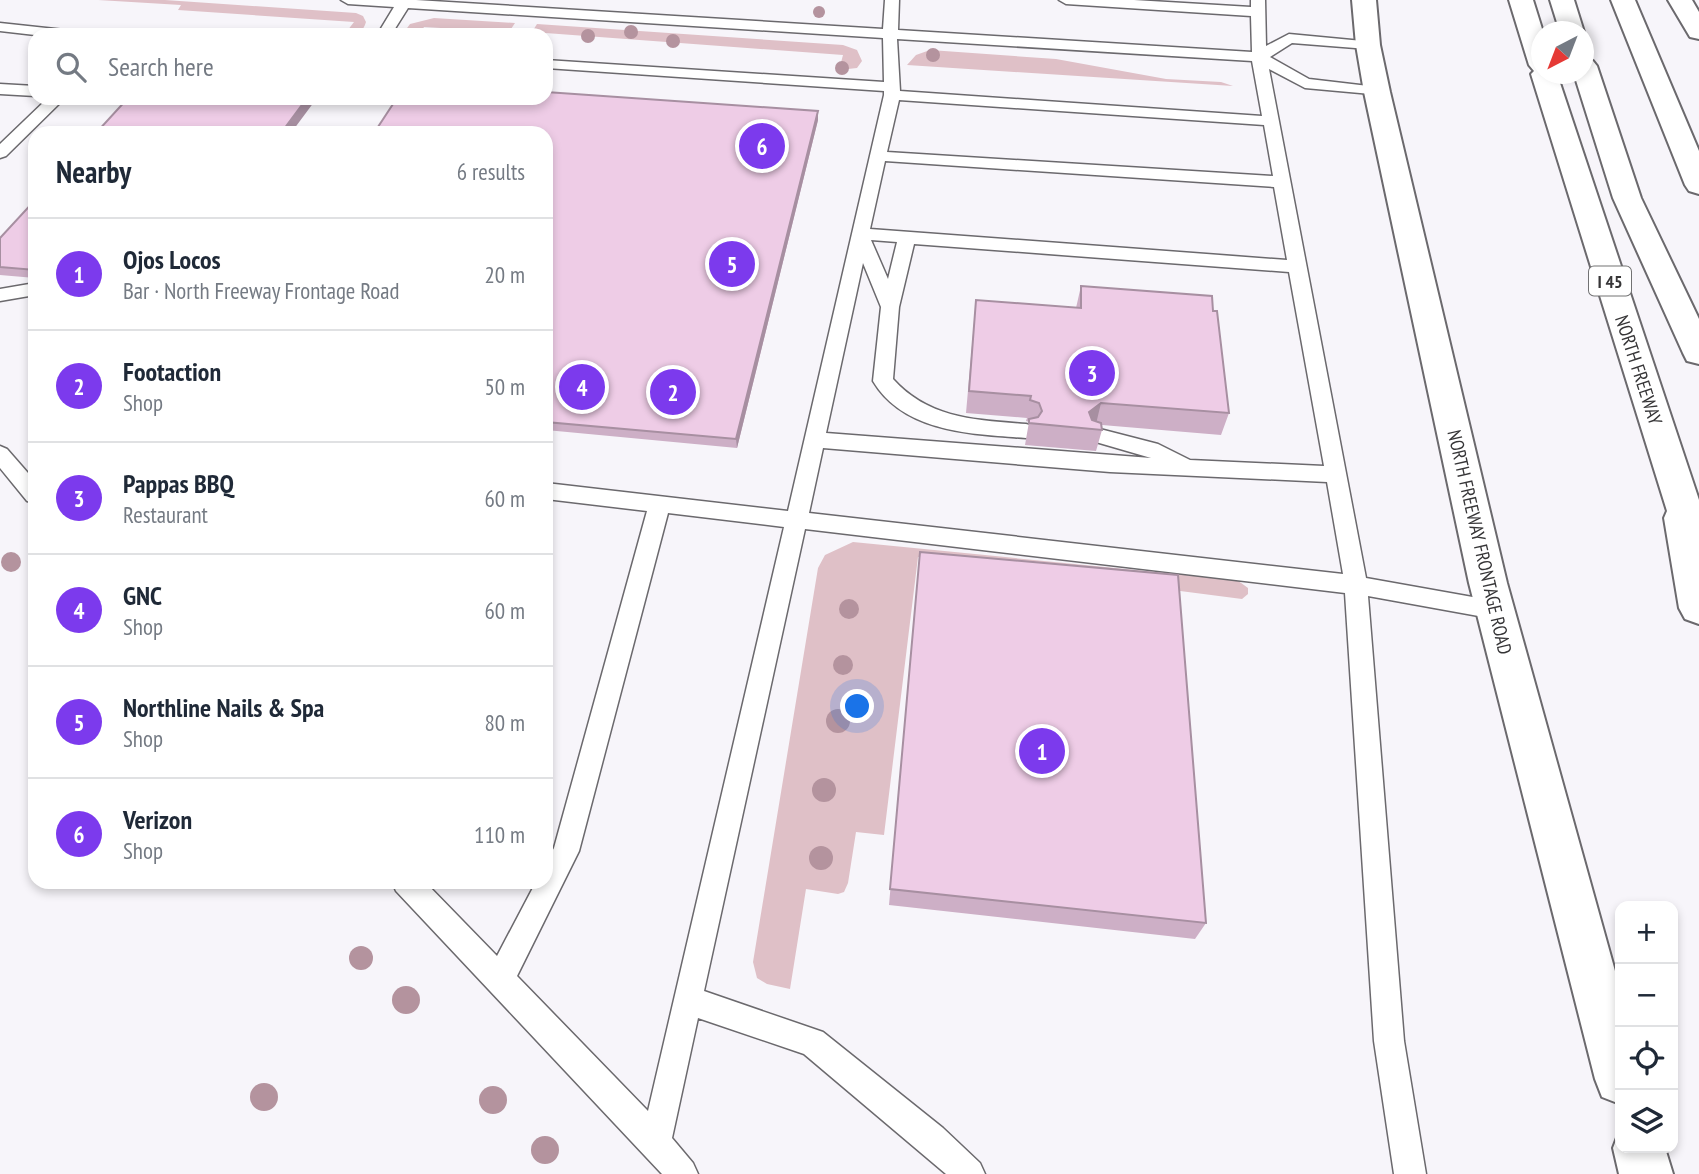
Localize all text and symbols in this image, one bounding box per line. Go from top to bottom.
north arrow [1531,21,1594,84]
search box [28,28,553,105]
icon: search [52,48,90,86]
text: Search here [108,50,214,83]
pin: 6 [739,120,785,172]
text: Nearby [56,152,131,191]
text: 6 results [457,157,525,186]
pin: 5 [709,238,755,290]
text: Ojos Locos [123,243,221,276]
text: 1 [74,260,85,289]
text: 20 m [484,260,525,289]
road number: I 45 [1589,267,1631,296]
text: Bar · North Freeway Frontage Road [123,276,399,305]
street label: NORTH FREEWAY [1610,312,1668,428]
pin: 3 [1069,347,1115,399]
text: Footaction [123,355,221,388]
pin: 4 [559,361,605,413]
pin: 2 [650,366,696,418]
text: 2 [74,372,85,401]
text: 50 m [484,372,525,401]
text: Shop [123,388,163,417]
street label: NORTH FREEWAY FRONTAGE ROAD [1442,427,1518,657]
text: Pappas BBQ [123,467,234,500]
text: 3 [74,484,85,513]
text: 60 m [484,484,525,513]
text: Restaurant [123,500,208,529]
text: GNC [123,579,162,612]
text: 4 [74,596,85,625]
text: 60 m [484,596,525,625]
text: Shop [123,612,163,641]
your location [840,689,874,723]
text: Northline Nails & Spa [123,691,324,724]
text: 5 [74,708,85,737]
text: 80 m [484,708,525,737]
text: Shop [123,724,163,753]
pin: 1 [1019,725,1065,777]
text: Verizon [123,803,192,836]
text: 6 [74,820,85,849]
text: 110 m [474,820,525,849]
text: Shop [123,836,163,865]
map controls [1615,901,1678,1153]
button: + [1615,901,1678,964]
button: − [1615,964,1678,1027]
button: locate [1615,1027,1678,1090]
button: layers [1615,1090,1678,1153]

